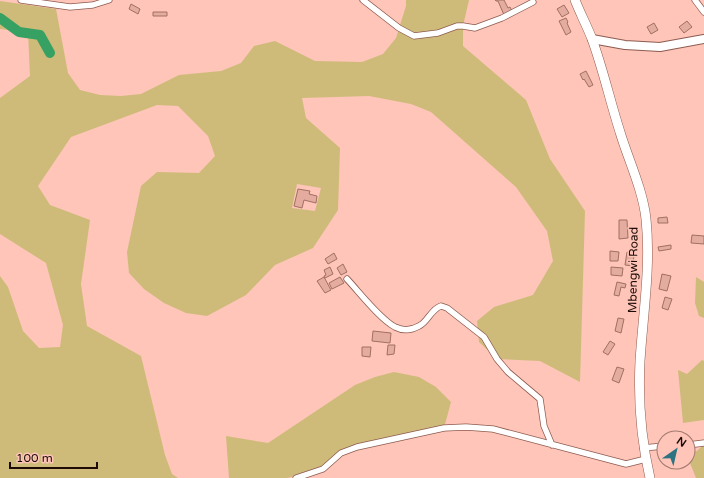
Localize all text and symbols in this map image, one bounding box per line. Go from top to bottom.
street label: Mbengwi Road [625,227,641,313]
north arrow [656,430,696,470]
text: N [674,434,689,450]
scale bar [10,444,97,470]
text: 100 m [16,451,53,465]

